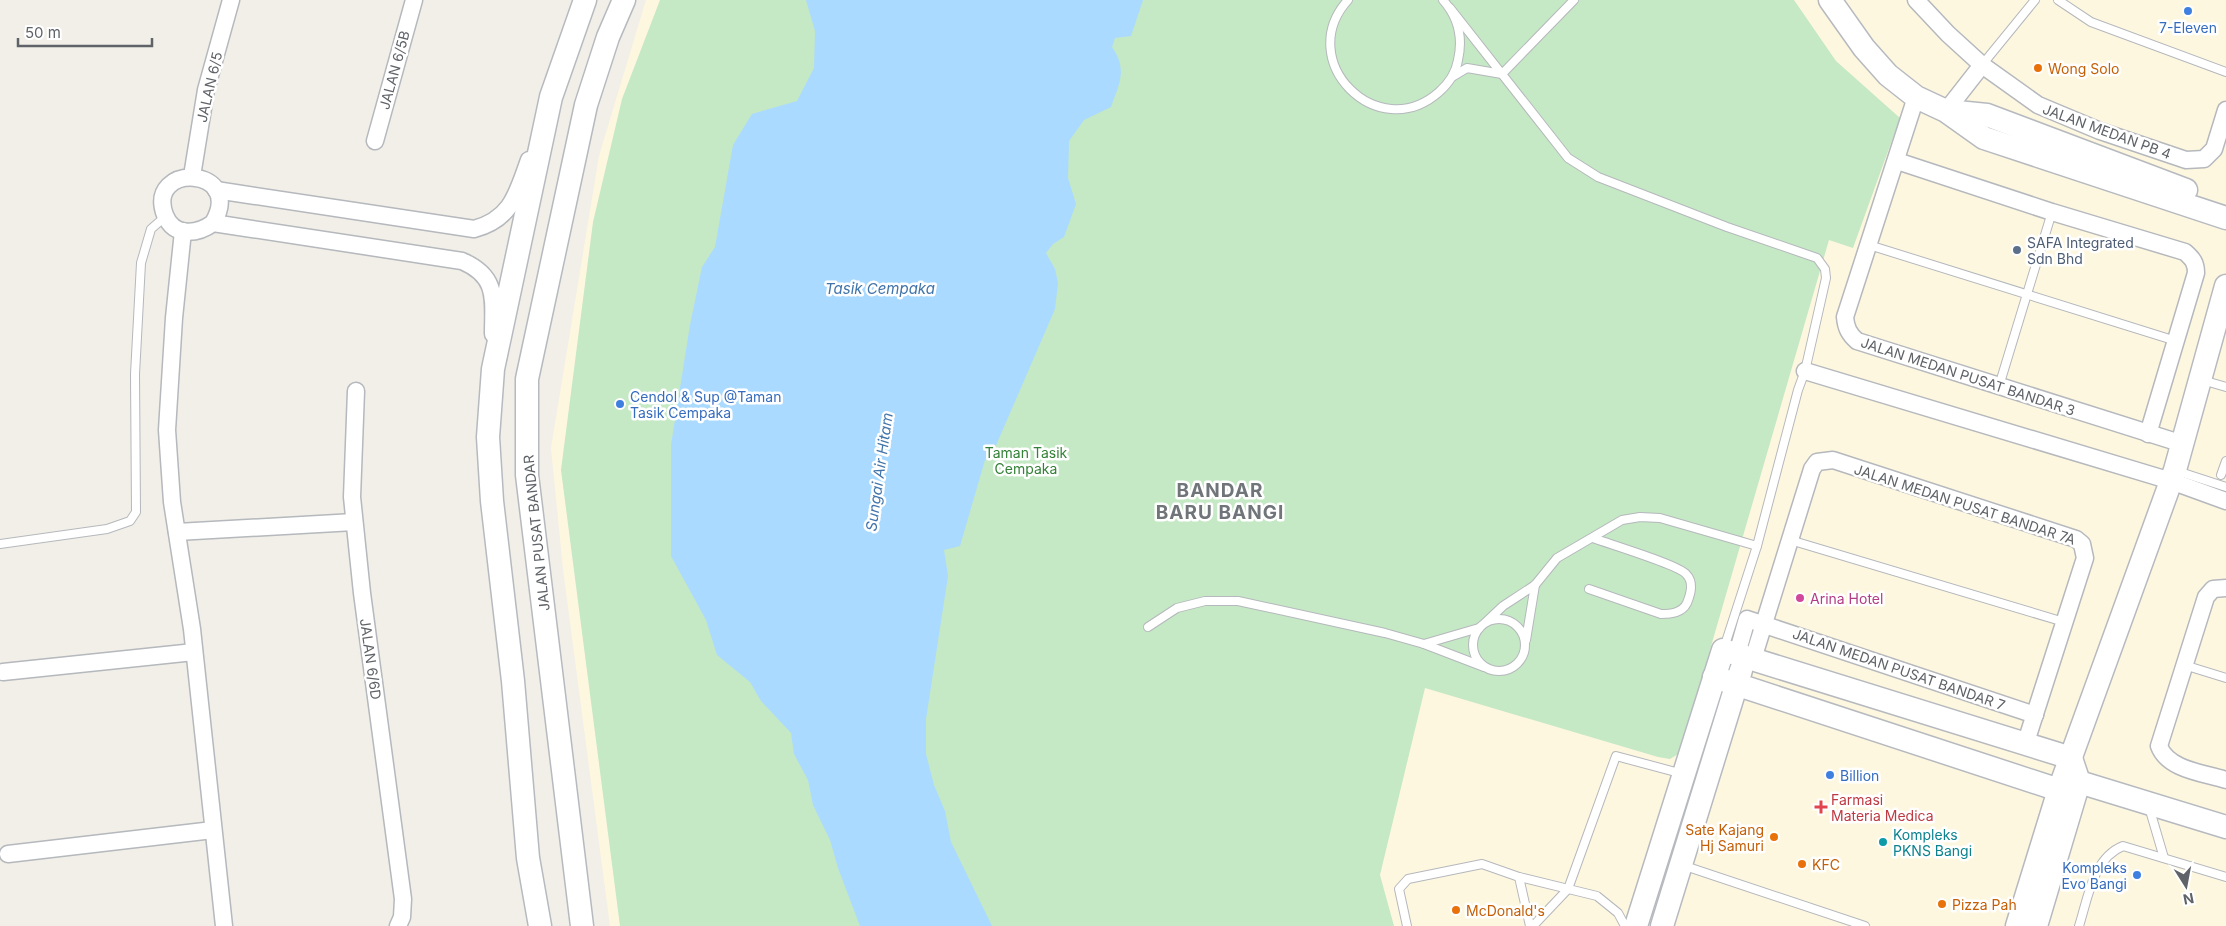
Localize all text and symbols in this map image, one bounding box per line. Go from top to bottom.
marker: 7-Eleven [2182,5,2194,17]
scale bar [18,15,151,47]
place label: 7-Eleven [2159,19,2217,36]
text: 50 m [25,23,61,42]
street label: JALAN 6/5B [375,29,413,111]
street label: JALAN 6/5 [193,50,225,124]
place label: Wong Solo [2048,60,2119,77]
marker: Wong Solo [2032,62,2044,74]
street label: JALAN MEDAN PB 4 [2040,100,2174,162]
place label: SAFA Integrated Sdn Bhd [2027,234,2134,267]
marker: SAFA Integrated Sdn Bhd [2011,244,2023,256]
water label: Tasik Cempaka [825,279,935,298]
street label: JALAN MEDAN PUSAT BANDAR 3 [1859,333,2077,419]
place label: Cendol & Sup @Taman Tasik Cempaka [630,388,781,421]
marker: Cendol & Sup @Taman Tasik Cempaka [614,398,626,410]
water label: Sungai Air Hitam [861,412,897,532]
park label: Taman Tasik Cempaka [985,444,1068,477]
street label: JALAN PUSAT BANDAR [519,454,553,612]
street label: JALAN MEDAN PUSAT BANDAR 7A [1852,460,2078,548]
district label: BANDAR BARU BANGI [1156,479,1284,524]
place label: Arina Hotel [1810,590,1883,607]
marker: Arina Hotel [1794,592,1806,604]
street label: JALAN 6/6D [357,617,385,701]
street label: JALAN MEDAN PUSAT BANDAR 7 [1791,625,2008,713]
place label: Billion [1840,767,1879,784]
marker: Billion [1824,769,1836,781]
place label: Farmasi Materia Medica [1831,791,1934,824]
marker: Farmasi Materia Medica [1815,801,1827,813]
place label: Sate Kajang Hj Samuri [1685,821,1764,854]
place label: Kompleks PKNS Bangi [1893,826,1972,859]
marker: Sate Kajang Hj Samuri [1768,831,1780,843]
marker: Kompleks PKNS Bangi [1877,836,1889,848]
place label: KFC [1812,856,1840,873]
marker: KFC [1796,858,1808,870]
place label: Kompleks Evo Bangi [2061,859,2127,892]
north arrow [2161,861,2211,911]
marker: Kompleks Evo Bangi [2131,869,2143,881]
text: N [2182,890,2195,909]
place label: Pizza Pah [1952,896,2017,913]
marker: Pizza Pah [1936,898,1948,910]
place label: McDonald's [1466,902,1545,919]
marker: McDonald's [1450,904,1462,916]

